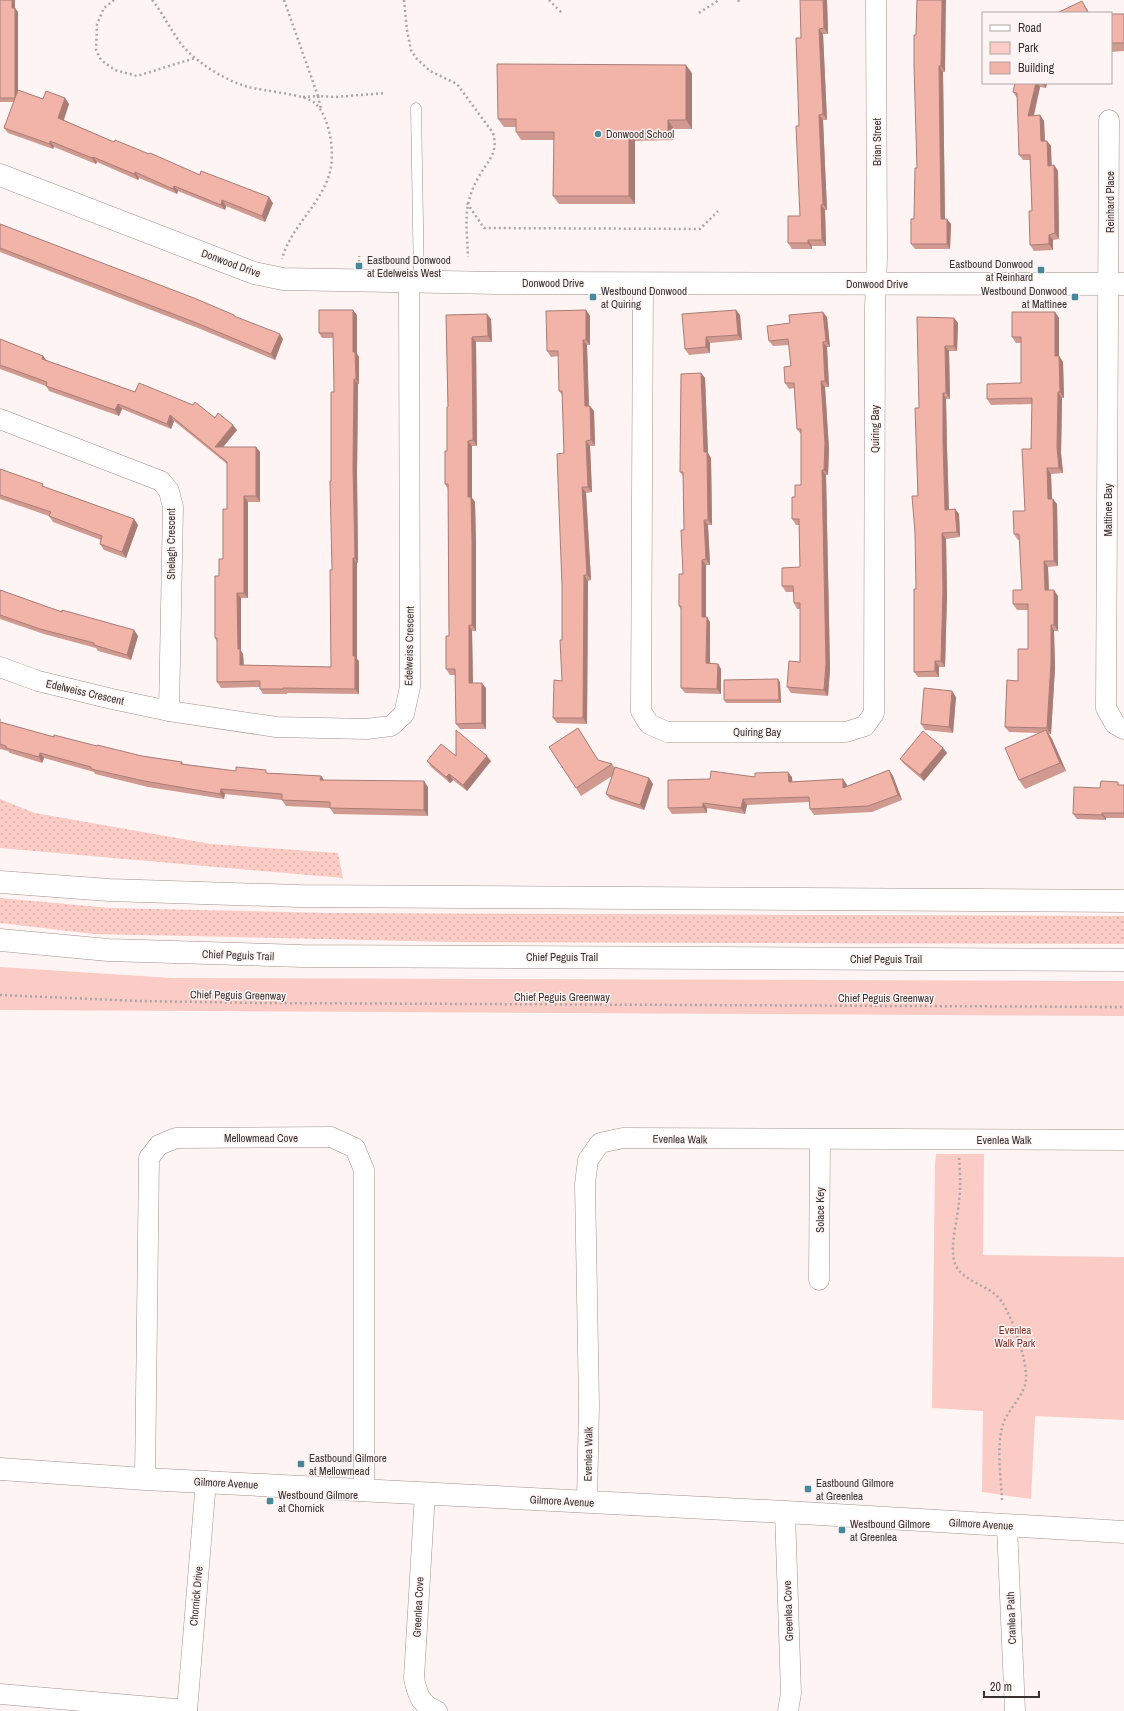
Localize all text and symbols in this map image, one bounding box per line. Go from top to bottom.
legend [982,12,1112,84]
text: Road [1018,20,1042,36]
text: Park [1018,40,1038,56]
text: Building [1018,60,1055,76]
street label: Brian Street [870,117,884,166]
place label: Donwood School [606,127,674,141]
marker: Donwood School [593,129,603,139]
street label: Reinhard Place [1103,171,1117,233]
street label: Donwood Drive [199,246,263,280]
place label: Eastbound Donwood at Edelweiss West [367,253,451,280]
place label: Eastbound Donwood at Reinhard [949,257,1033,284]
marker: Eastbound Donwood at Edelweiss West [354,261,364,271]
marker: Eastbound Donwood at Reinhard [1036,265,1046,275]
street label: Donwood Drive [522,276,584,290]
street label: Donwood Drive [846,277,908,291]
place label: Westbound Donwood at Quiring [601,284,687,311]
place label: Westbound Donwood at Mattinee [981,284,1067,311]
marker: Westbound Donwood at Quiring [588,292,598,302]
marker: Westbound Donwood at Mattinee [1070,292,1080,302]
street label: Quiring Bay [868,404,882,453]
street label: Mattinee Bay [1101,483,1115,537]
street label: Shelagh Crescent [164,508,178,580]
street label: Edelweiss Crescent [401,606,417,686]
street label: Edelweiss Crescent [45,676,126,708]
street label: Quiring Bay [733,725,782,739]
street label: Chief Peguis Trail [202,947,274,963]
street label: Chief Peguis Trail [526,950,598,964]
street label: Chief Peguis Trail [850,952,922,966]
street label: Chief Peguis Greenway [190,987,286,1003]
street label: Chief Peguis Greenway [514,990,610,1004]
street label: Chief Peguis Greenway [838,991,934,1005]
street label: Mellowmead Cove [224,1131,298,1145]
street label: Evenlea Walk [652,1132,708,1146]
street label: Evenlea Walk [977,1133,1032,1147]
street label: Solace Key [813,1187,827,1233]
park label: Evenlea Walk Park [995,1323,1036,1350]
street label: Evenlea Walk [581,1426,595,1482]
place label: Eastbound Gilmore at Mellowmead [309,1451,387,1478]
marker: Eastbound Gilmore at Mellowmead [296,1459,306,1469]
street label: Gilmore Avenue [193,1474,259,1492]
place label: Eastbound Gilmore at Greenlea [816,1476,894,1503]
marker: Eastbound Gilmore at Greenlea [803,1484,813,1494]
place label: Westbound Gilmore at Chornick [278,1488,358,1515]
street label: Gilmore Avenue [529,1492,595,1510]
marker: Westbound Gilmore at Chornick [265,1496,275,1506]
street label: Gilmore Avenue [948,1515,1014,1533]
place label: Westbound Gilmore at Greenlea [850,1517,930,1544]
marker: Westbound Gilmore at Greenlea [837,1525,847,1535]
street label: Chornick Drive [186,1565,206,1627]
street label: Greenlea Cove [409,1576,427,1638]
street label: Greenlea Cove [780,1580,796,1642]
street label: Cranlea Path [1003,1591,1019,1645]
scale bar [984,1673,1039,1699]
text: 20 m [990,1679,1012,1695]

